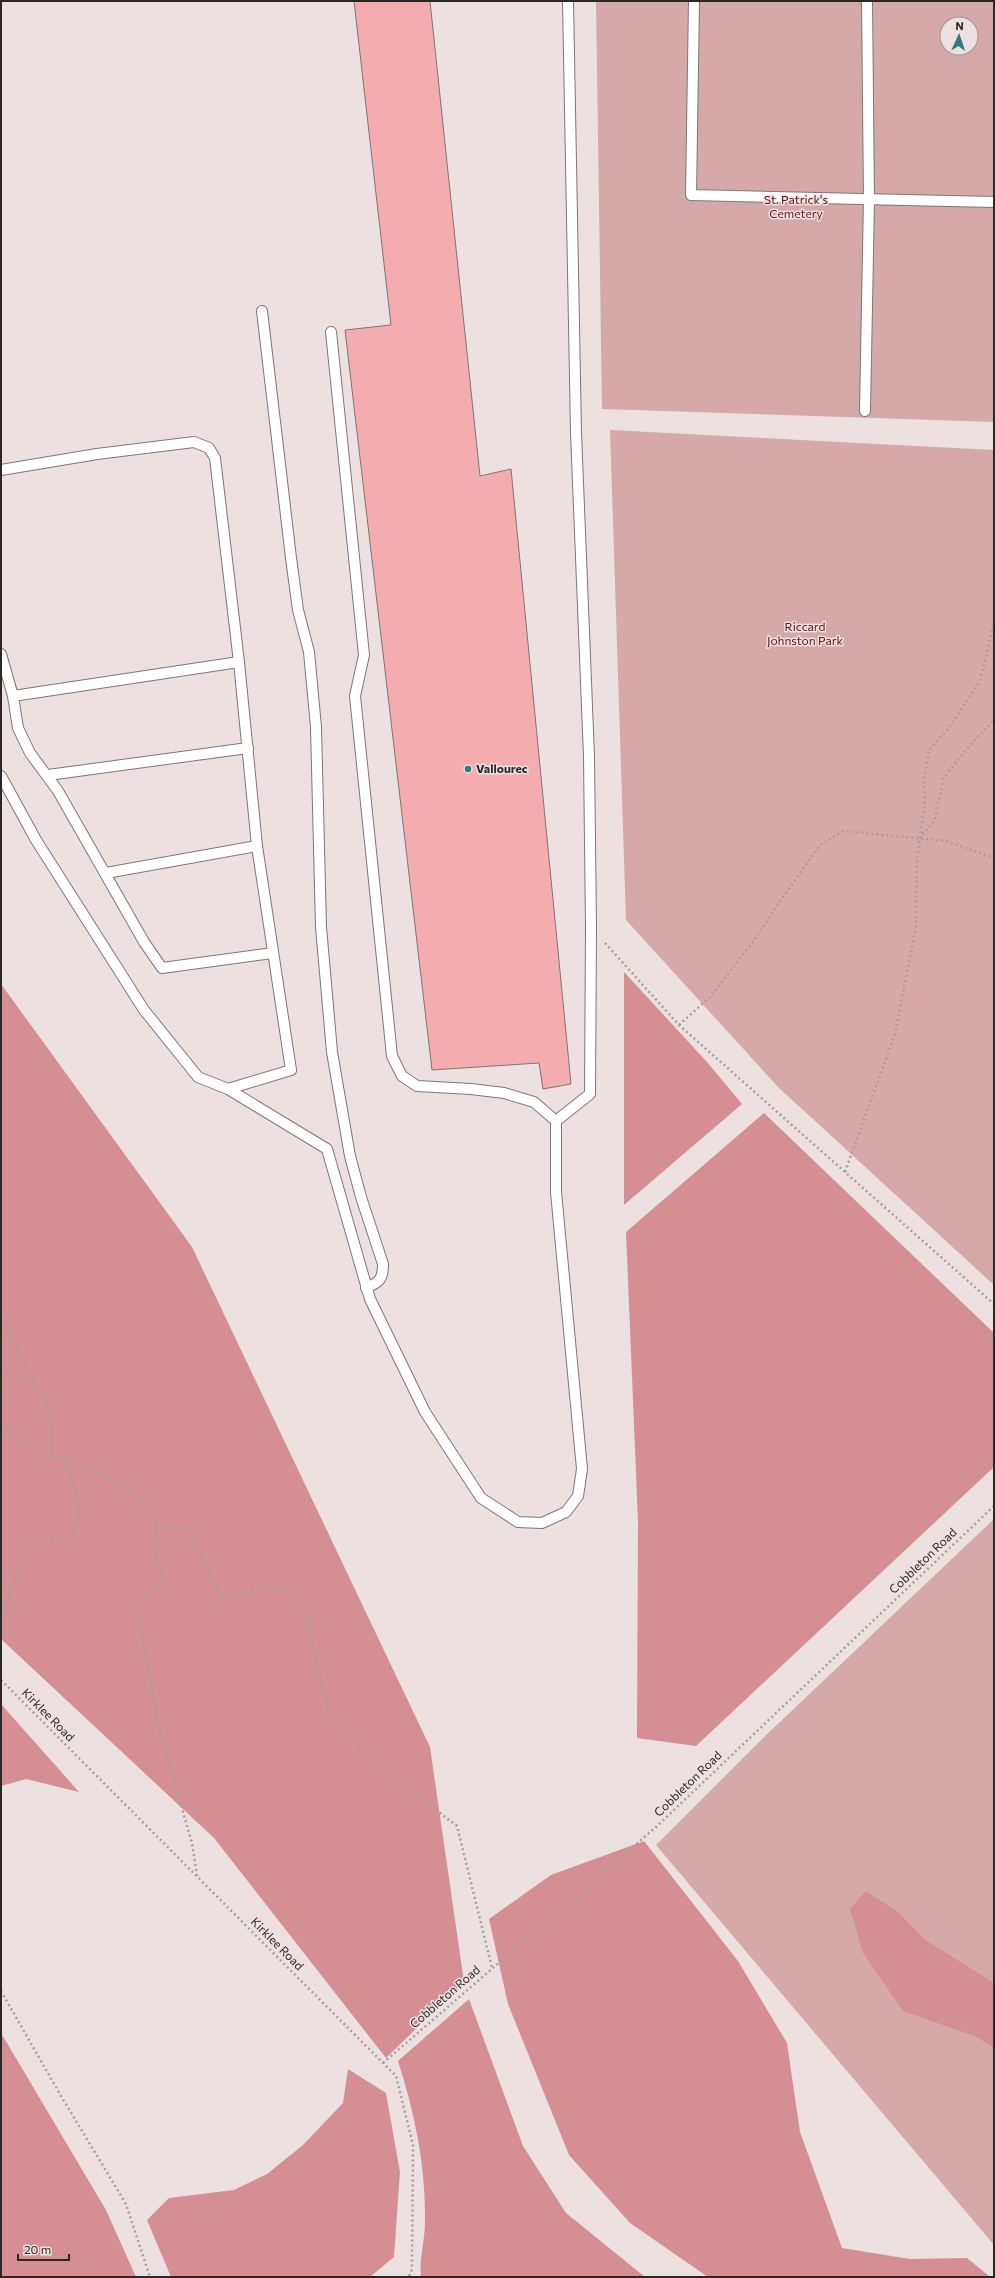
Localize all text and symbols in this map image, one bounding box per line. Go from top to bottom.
north arrow [939,16,979,56]
text: N [955,19,964,32]
park label: St. Patrick's Cemetery [764,192,828,220]
park label: Riccard Johnston Park [767,619,844,648]
place label: Vallourec [476,761,528,775]
marker: Vallourec [463,764,473,774]
street label: Cobbleton Road [886,1525,959,1596]
street label: Kirklee Road [20,1685,78,1743]
street label: Cobbleton Road [651,1748,724,1819]
street label: Kirklee Road [249,1914,307,1972]
street label: Cobbleton Road [407,1962,482,2030]
scale bar [18,2236,69,2262]
text: 20 m [24,2242,51,2256]

